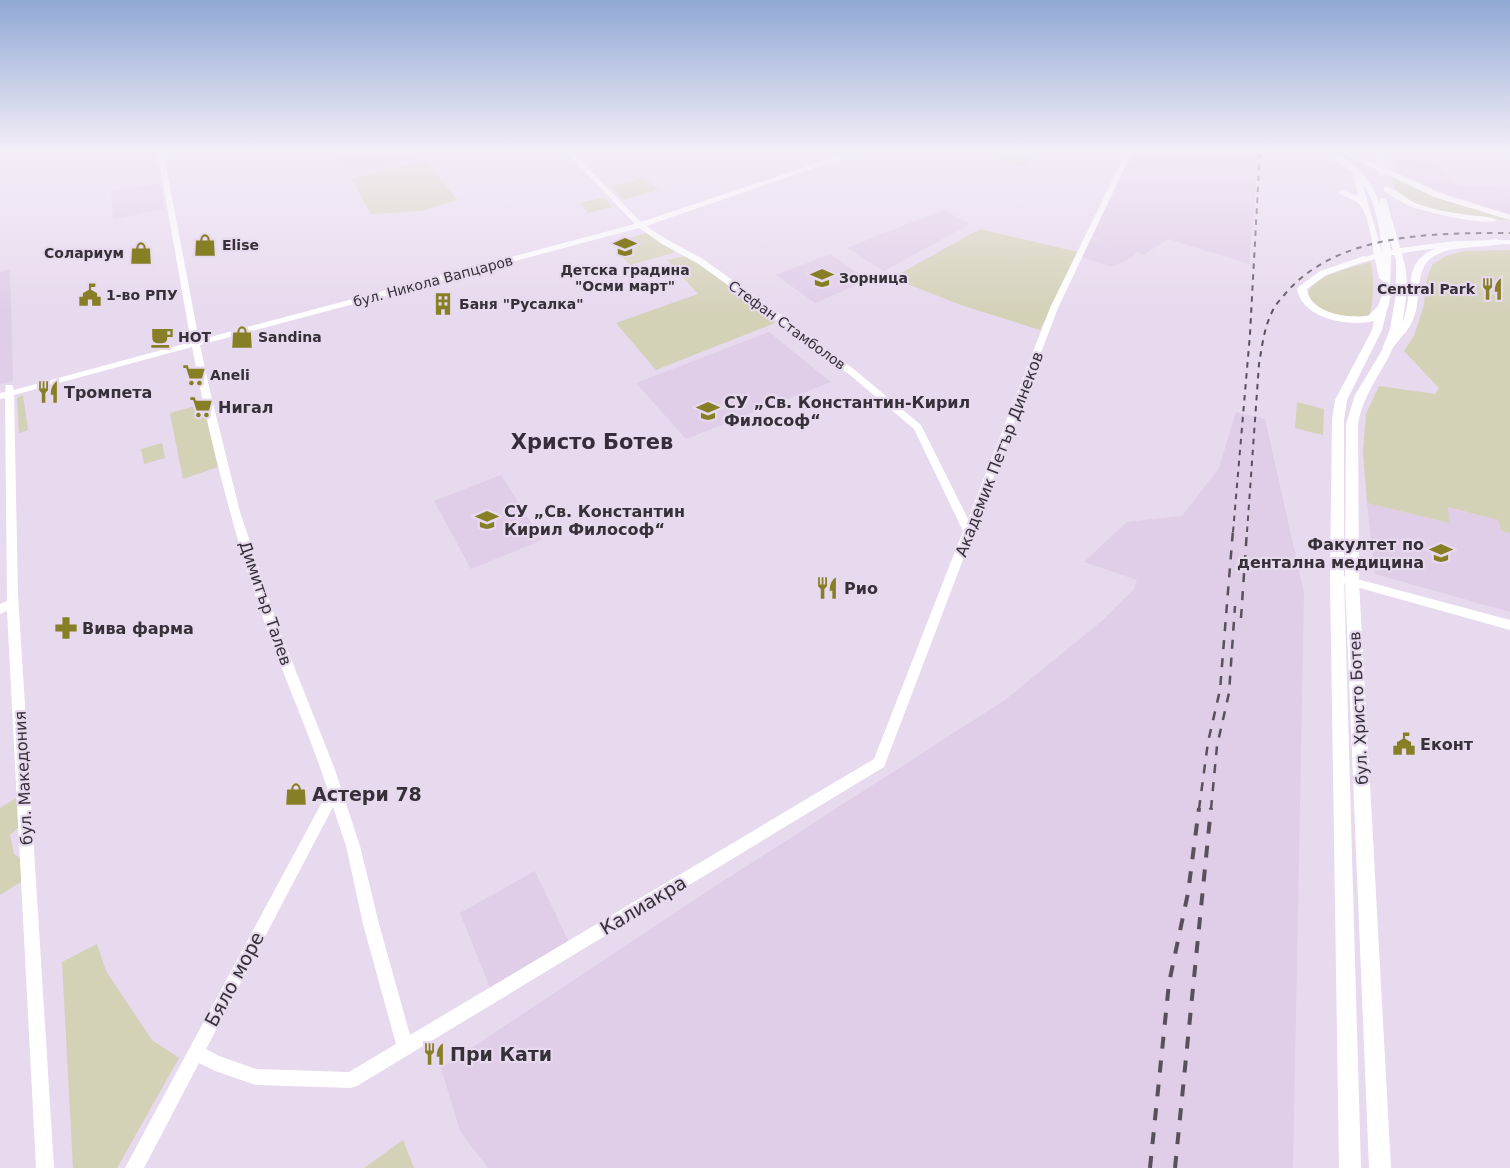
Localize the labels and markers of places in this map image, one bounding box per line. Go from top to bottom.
shop icon: Elise [192,232,218,258]
school or university icon: Детска градина "Осми март" [612,234,638,260]
place label: Elise [222,237,259,253]
shop icon: Солариум [128,240,154,266]
place label: Солариум [44,245,124,261]
place label: Детска градина "Осми март" [560,262,690,294]
school or university icon: Зорница [809,265,835,291]
place label: Зорница [839,270,908,286]
restaurant icon: Central Park [1479,276,1505,302]
place label: Central Park [1377,281,1476,297]
public building icon: 1-во РПУ [77,282,103,308]
place label: 1-во РПУ [106,287,178,303]
building icon: Баня "Русалка" [430,291,456,317]
place label: Баня "Русалка" [459,296,584,312]
cafe icon: HOT [149,324,175,350]
shop icon: Sandina [229,324,255,350]
place label: HOT [178,329,212,345]
place label: Sandina [258,329,322,345]
supermarket icon: Aneli [181,362,207,388]
place label: Aneli [210,367,250,383]
restaurant icon: Тромпета [35,379,61,405]
place label: Тромпета [64,383,152,402]
place label: СУ „Св. Константин-Кирил Философ“ [724,393,970,430]
supermarket icon: Нигал [188,394,214,420]
place label: Нигал [218,398,273,417]
school or university icon: СУ „Св. Константин-Кирил Философ“ [695,398,721,424]
place label: СУ „Св. Константин Кирил Философ“ [504,502,685,539]
school or university icon: СУ „Св. Константин Кирил Философ“ [474,507,500,533]
place label: Факултет по дентална медицина [1237,535,1424,572]
school or university icon: Факултет по дентална медицина [1428,540,1454,566]
restaurant icon: Рио [814,575,840,601]
place label: Рио [844,579,878,598]
pharmacy icon: Вива фарма [53,615,79,641]
place label: Вива фарма [82,619,194,638]
public building icon: Еконт [1391,731,1417,757]
place label: Еконт [1420,735,1474,754]
shop icon: Астери 78 [283,781,309,807]
place label: Астери 78 [312,783,422,805]
restaurant icon: При Кати [421,1041,447,1067]
place label: При Кати [450,1043,552,1065]

